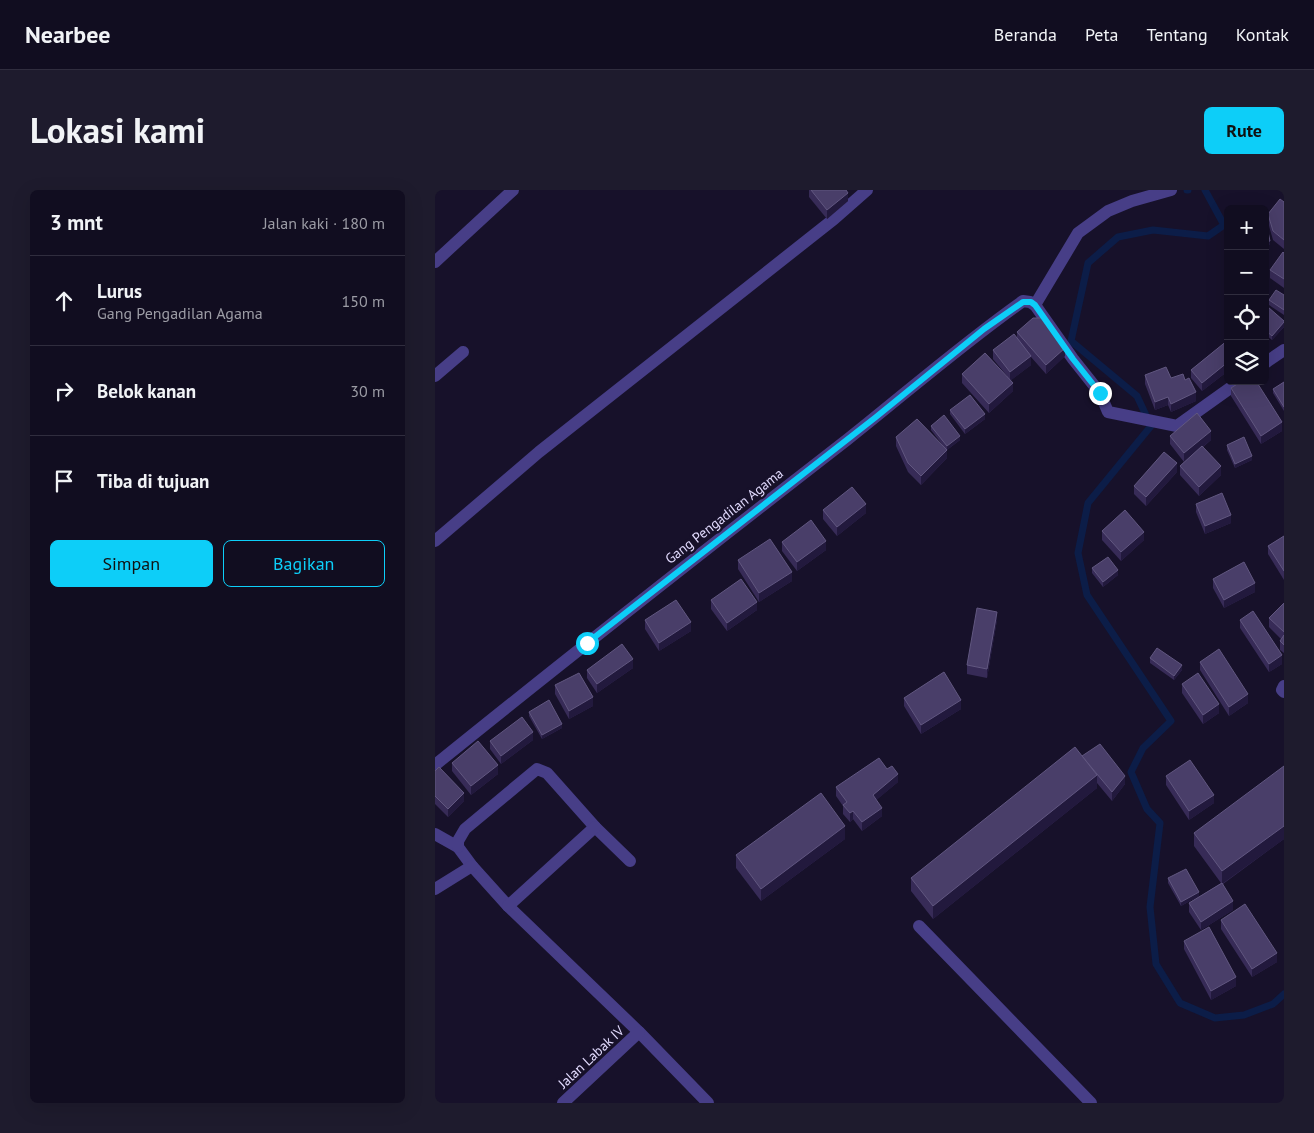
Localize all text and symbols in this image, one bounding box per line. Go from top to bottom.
text: Nearbee [25,19,110,50]
text: Beranda [994,23,1057,46]
text: Peta [1085,23,1119,46]
text: Tentang [1147,23,1208,46]
text: Kontak [1236,23,1289,46]
text: Lokasi kami [30,107,205,153]
button: Rute [1204,107,1284,154]
map controls [1224,205,1269,385]
button: + [1224,205,1269,250]
text: 3 mnt [50,209,103,236]
text: Jalan kaki · 180 m [263,213,385,233]
button: − [1224,250,1269,295]
text: Lurus [97,279,142,303]
icon: ahead [50,287,78,315]
text: 150 m [342,291,385,311]
button: locate [1224,295,1269,340]
text: Gang Pengadilan Agama [97,303,263,323]
button: layers [1224,340,1269,385]
icon: right [50,377,78,405]
text: Belok kanan [97,379,196,403]
text: 30 m [350,381,385,401]
route end [1089,382,1112,405]
street label: Gang Pengadilan Agama [661,464,787,568]
icon: arrive [50,467,78,495]
text: Tiba di tujuan [97,469,209,493]
button: Simpan [50,540,213,587]
button: Bagikan [223,540,385,587]
route start [576,632,599,655]
street label: Jalan Labak IV [553,1022,628,1093]

